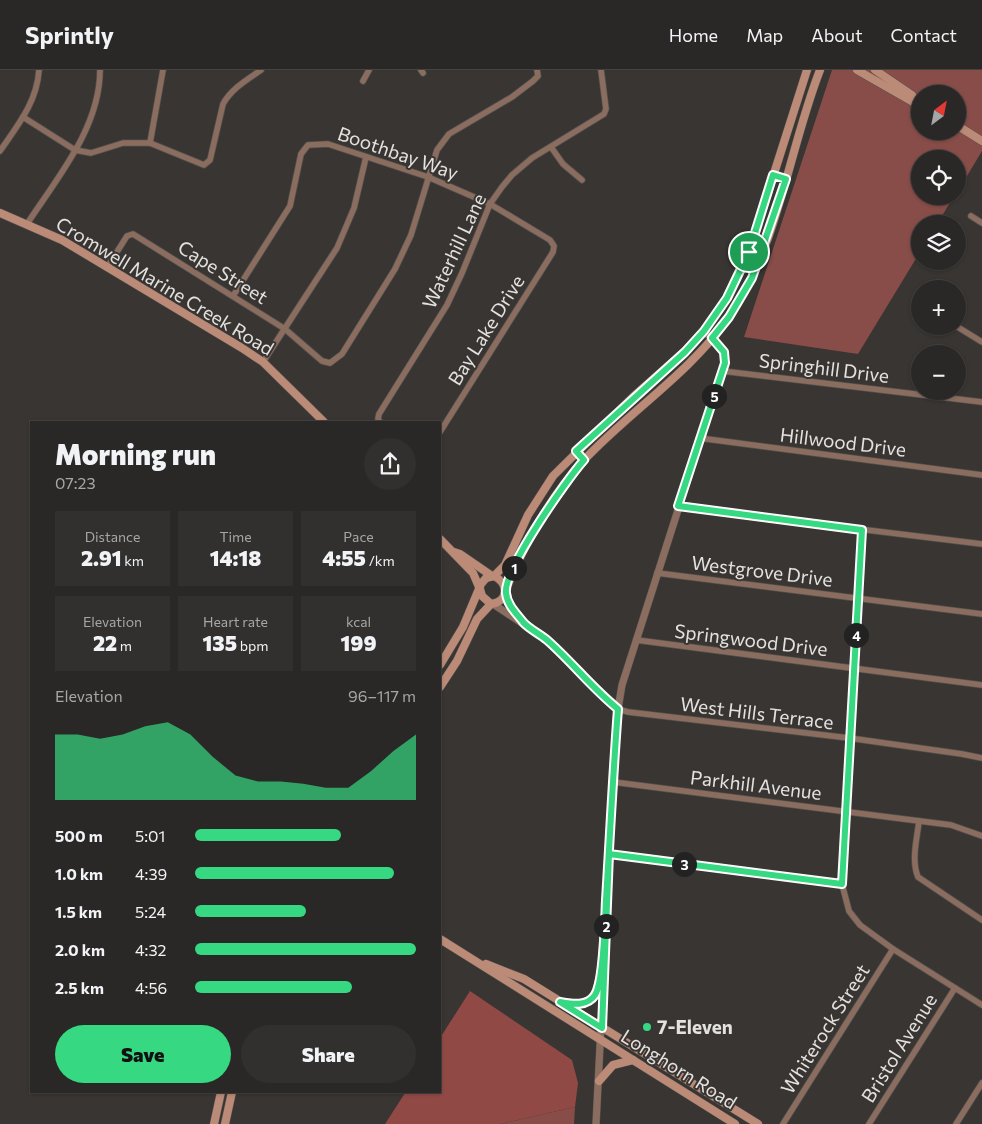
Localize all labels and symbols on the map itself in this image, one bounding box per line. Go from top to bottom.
north arrow [911,85,966,140]
street label: Boothbay Way [335,121,462,184]
street label: Waterhill Lane [417,190,490,312]
street label: Cromwell Marine Creek Road [52,211,278,360]
pin [728,231,770,273]
street label: Cape Street [174,235,273,308]
street label: Bay Lake Drive [443,270,529,389]
street label: Springhill Drive [758,348,890,387]
pin: 5 [702,384,726,408]
street label: Hillwood Drive [779,422,907,461]
street label: Westgrove Drive [690,550,834,591]
pin: 1 [502,556,526,580]
street label: Springwood Drive [673,619,829,660]
pin: 4 [844,622,868,648]
street label: West Hills Terrace [679,692,835,733]
street label: Parkhill Avenue [689,765,823,804]
pin: 3 [672,852,696,876]
pin: 2 [594,914,618,938]
street label: Whiterock Street [775,960,874,1098]
street label: Bristol Avenue [856,989,941,1106]
place label: 7-Eleven [657,1015,733,1038]
marker: 7-Eleven [641,1021,653,1033]
street label: Longhorn Road [617,1024,741,1113]

